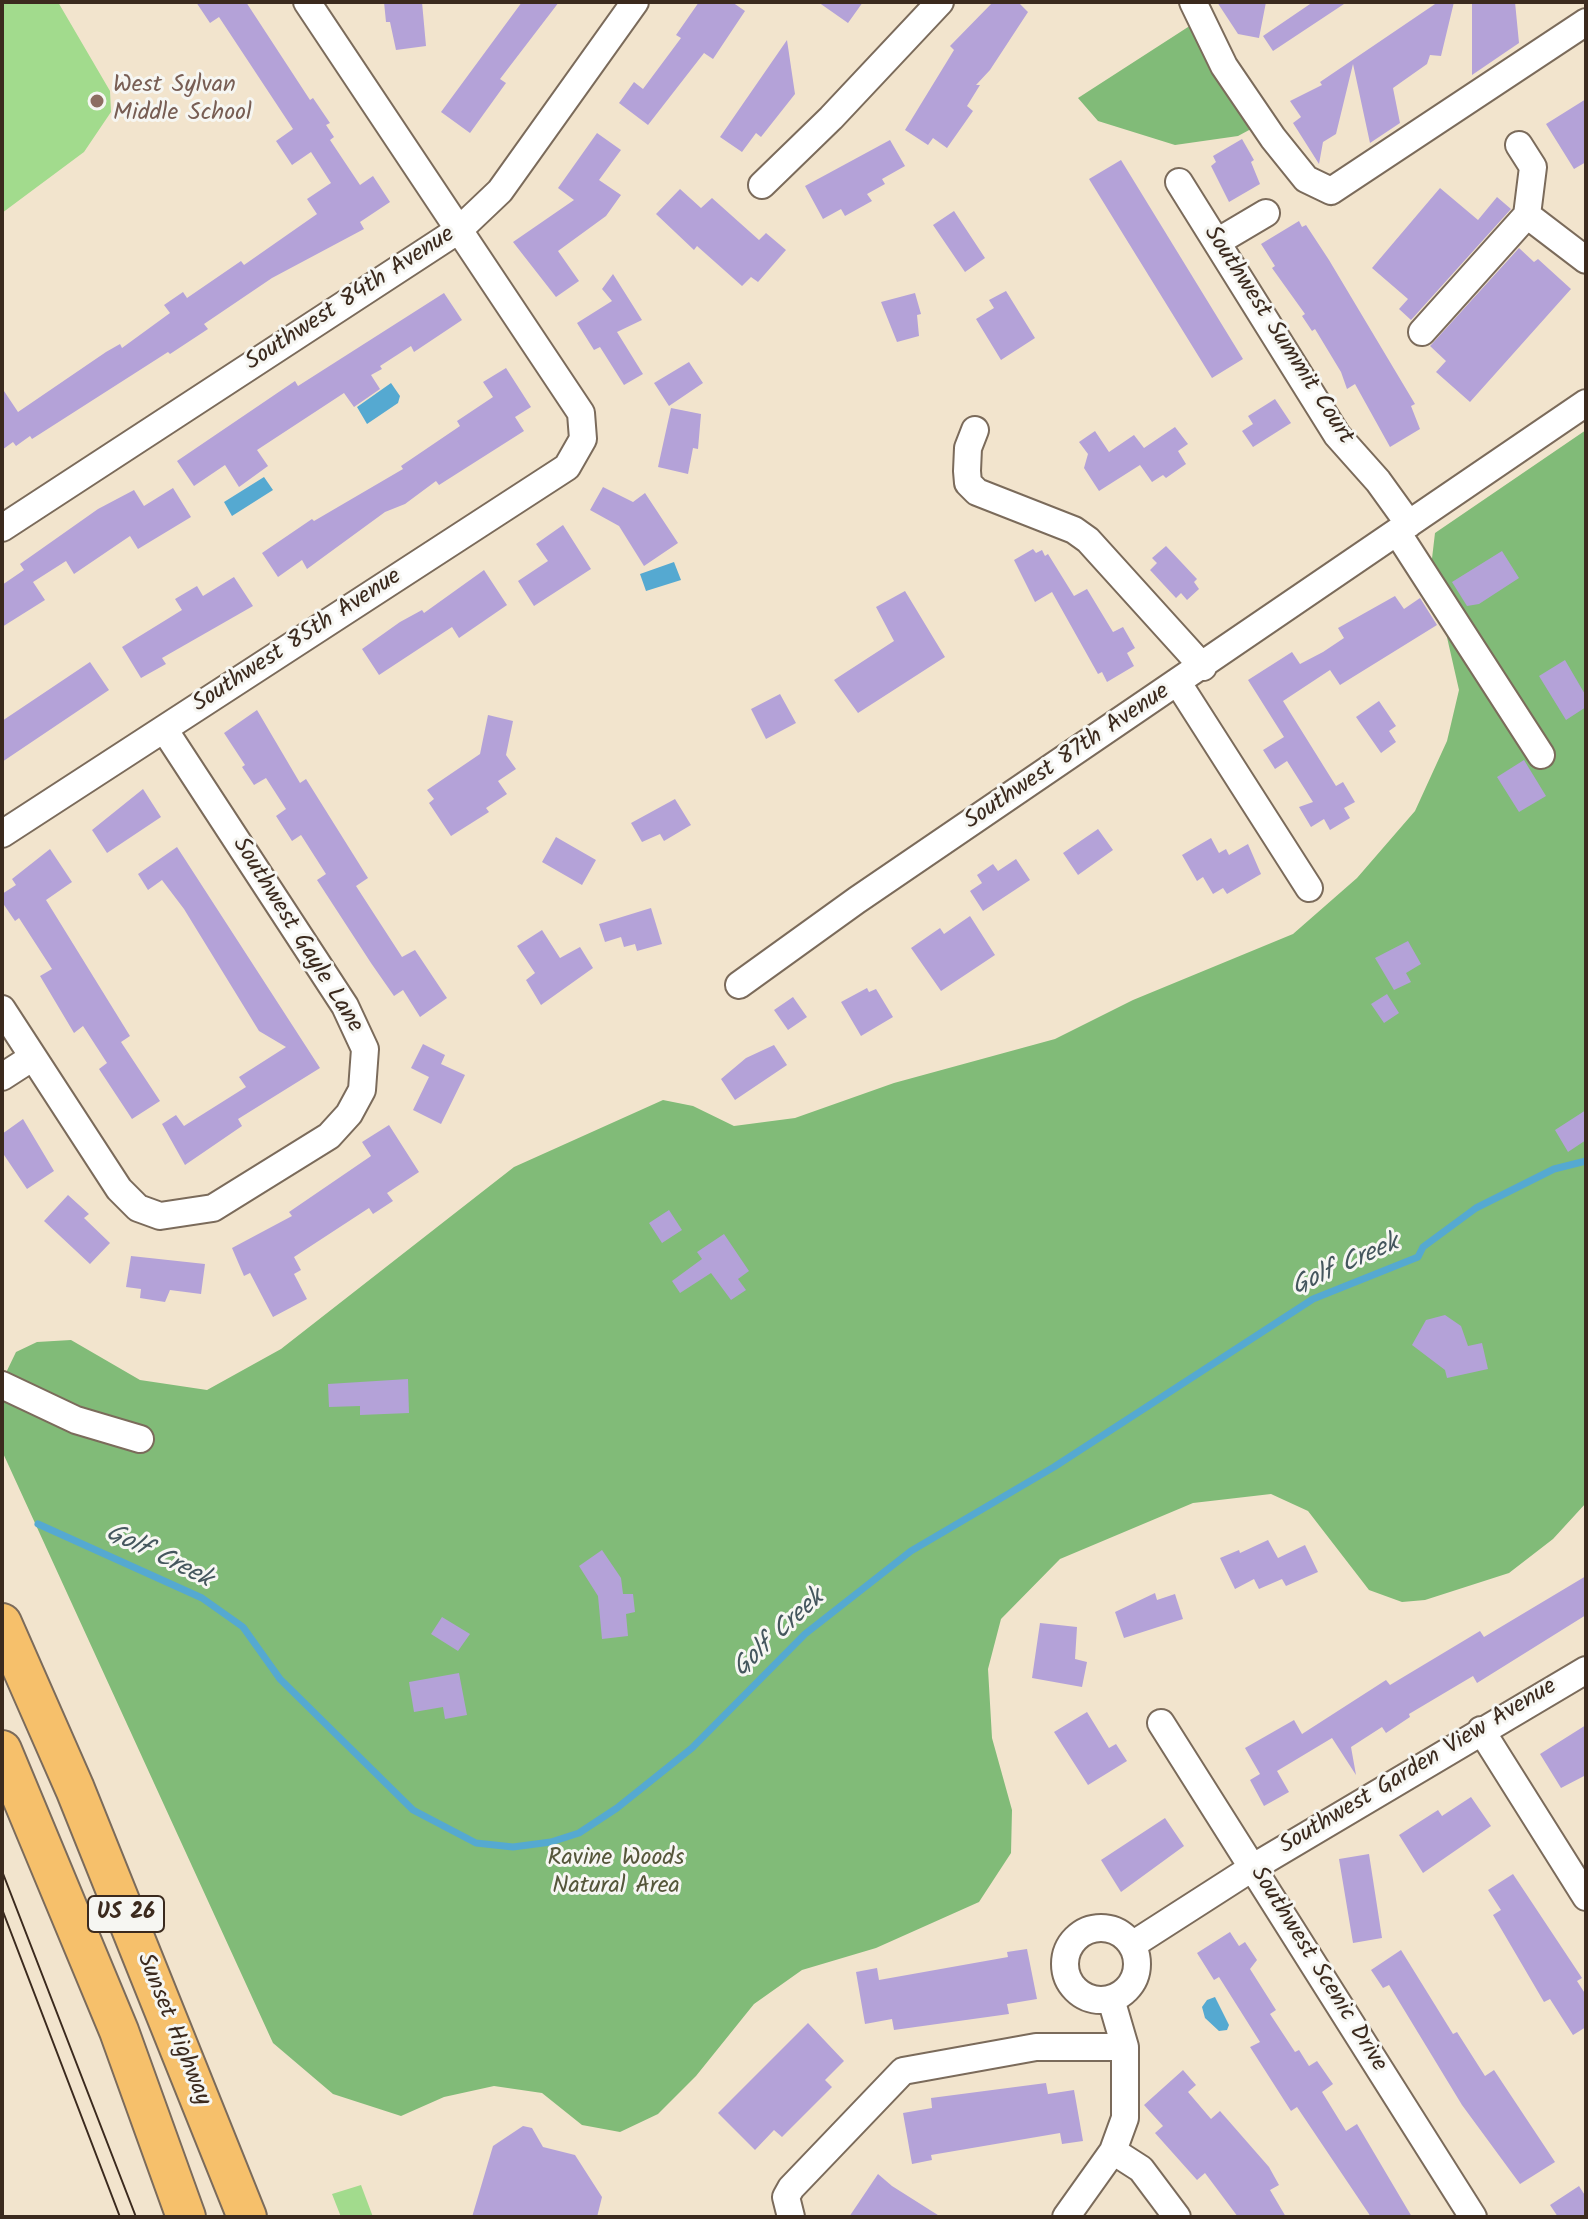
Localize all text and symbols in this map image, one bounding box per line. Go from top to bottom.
place label: West Sylvan Middle School [113,73,252,129]
marker: West Sylvan Middle School [88,92,106,110]
street label: Southwest Summit Court [1196,221,1358,451]
street label: Southwest 84th Avenue [241,222,461,378]
street label: Southwest 85th Avenue [188,564,408,720]
street label: Southwest 87th Avenue [960,679,1176,837]
street label: Southwest Gayle Lane [224,833,368,1039]
water label: Golf Creek [1288,1230,1404,1304]
water label: Golf Creek [100,1519,216,1597]
water label: Golf Creek [728,1585,832,1685]
street label: Southwest Garden View Avenue [1275,1674,1563,1862]
park label: Ravine Woods Natural Area [547,1846,685,1902]
street label: Southwest Scenic Drive [1242,1862,1392,2078]
road number: US 26 [88,1896,164,1932]
street label: Sunset Highway [128,1950,216,2110]

